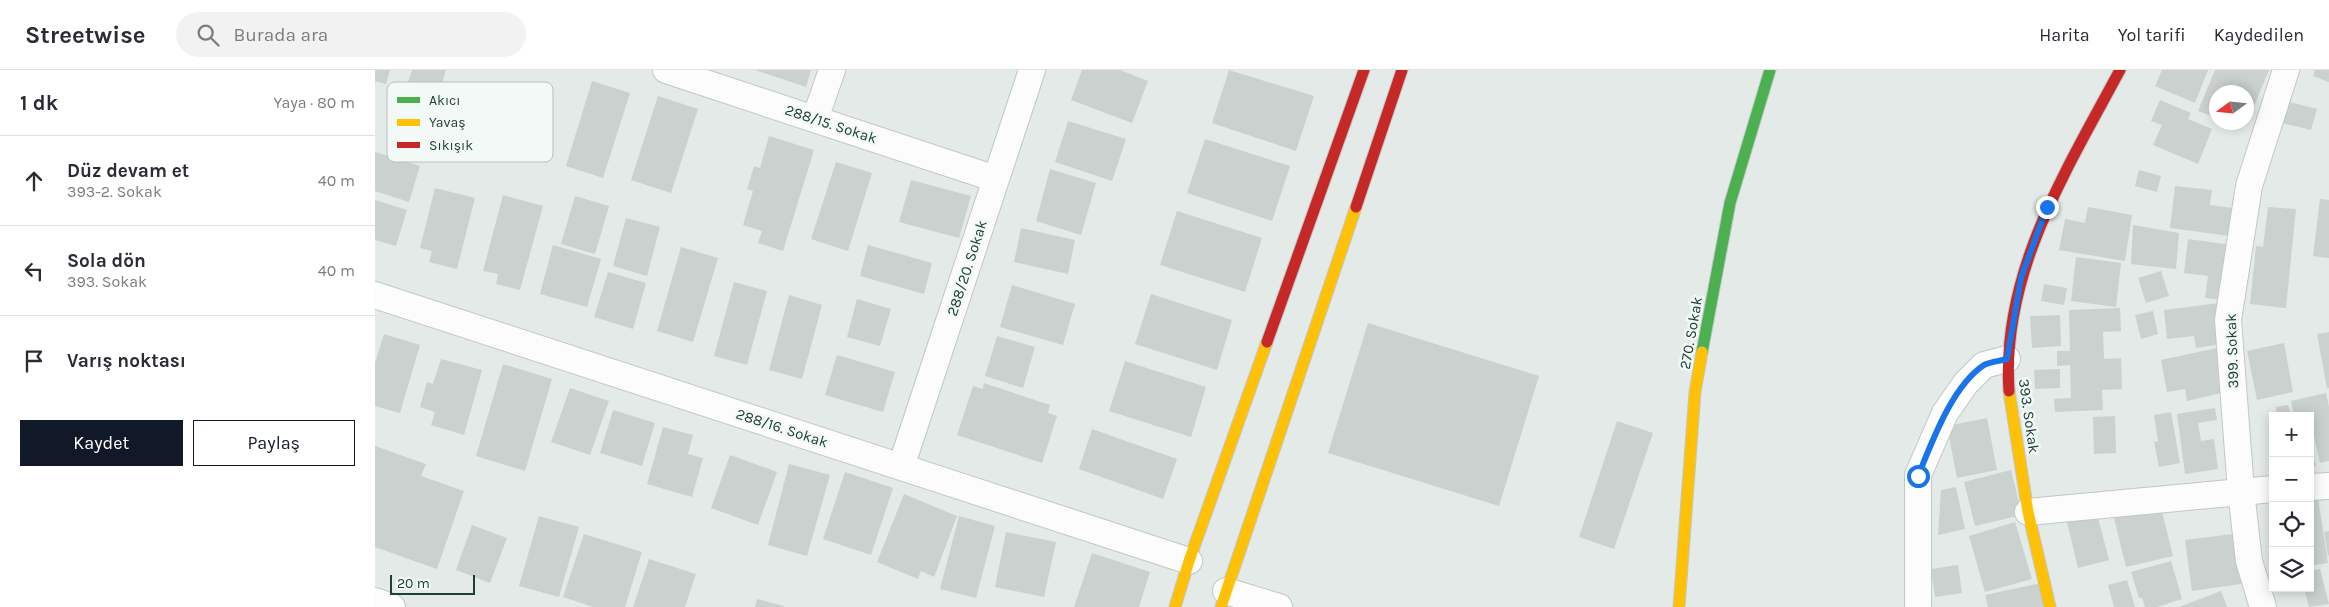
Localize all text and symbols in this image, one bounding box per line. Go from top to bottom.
search box [176,12,526,57]
text: Streetwise [25,21,146,49]
icon: search [194,21,222,49]
text: Burada ara [234,24,328,46]
text: Harita [2039,24,2090,46]
text: Yol tarifi [2118,24,2186,46]
text: Kaydedilen [2214,24,2304,46]
legend [387,82,553,162]
north arrow [2209,85,2254,130]
text: 1 dk [20,91,58,115]
text: Akıcı [429,92,461,109]
text: Yaya · 80 m [274,93,355,112]
street label: 288/15. Sokak [783,101,879,147]
text: Yavaş [429,114,466,131]
text: Sıkışık [429,137,473,154]
text: Düz devam et [67,160,189,182]
icon: ahead [20,167,48,195]
text: 40 m [318,171,355,190]
text: 393-2. Sokak [67,182,162,201]
route end [2036,196,2059,219]
street label: 288/20. Sokak [943,218,991,318]
text: Sola dön [67,250,146,272]
icon: left [20,257,48,285]
text: 40 m [318,261,355,280]
text: 393. Sokak [67,272,147,291]
street label: 270. Sokak [1676,295,1706,371]
street label: 399. Sokak [2222,313,2242,389]
icon: arrive [20,347,48,375]
text: Varış noktası [67,350,186,372]
street label: 393. Sokak [2015,378,2043,454]
street label: 288/16. Sokak [734,405,830,451]
map controls [2269,412,2314,592]
button: + [2269,412,2314,457]
button: Kaydet [20,420,183,466]
button: Paylaş [193,420,355,466]
button: − [2269,457,2314,502]
route start [1907,465,1930,488]
button: locate [2269,502,2314,547]
button: layers [2269,547,2314,592]
scale bar [390,572,475,595]
text: 20 m [397,575,430,592]

